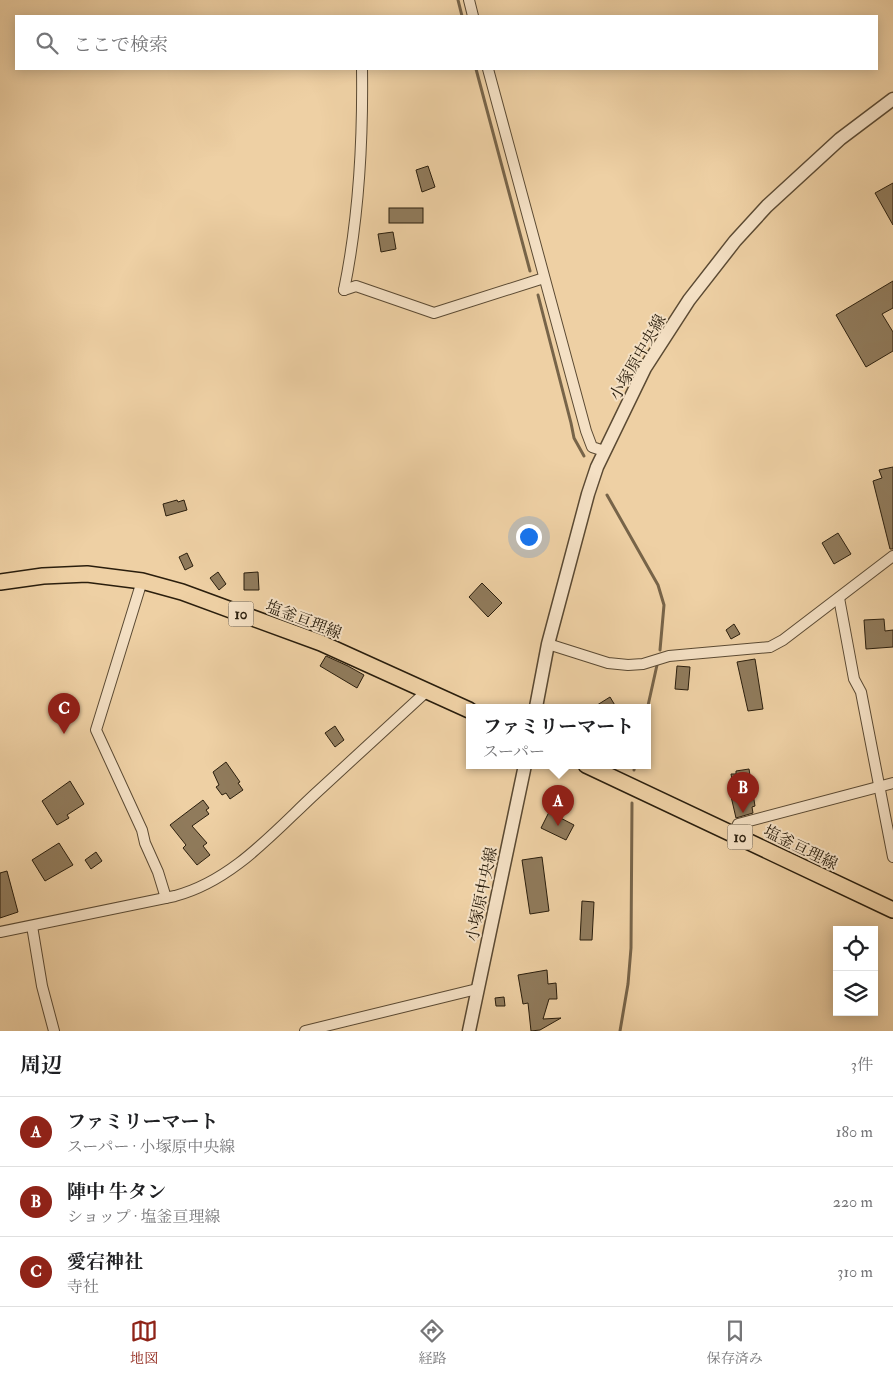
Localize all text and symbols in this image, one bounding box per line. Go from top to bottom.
search box [15,15,878,70]
icon: search [33,29,61,57]
text: ここで検索 [73,33,168,57]
street label: 小塚原中央線 [605,311,671,404]
your location [516,524,542,550]
street label: 塩釜亘理線 [263,596,345,644]
road number: 10 [228,602,254,626]
pin: C [48,693,80,734]
popup [466,704,651,769]
text: ファミリーマート [483,715,634,739]
text: スーパー [483,742,545,762]
pin: B [727,772,759,813]
pin: A [542,785,574,826]
street label: 塩釜亘理線 [760,821,841,874]
road number: 10 [728,824,752,850]
street label: 小塚原中央線 [462,845,502,943]
map controls [833,926,878,1016]
button: locate [833,926,878,971]
button: layers [833,971,878,1016]
text: 周辺 [20,1052,62,1079]
text: 3件 [851,1055,873,1075]
text: ファミリーマート [67,1110,219,1134]
text: A [31,1122,41,1142]
text: 180 m [836,1122,873,1142]
text: スーパー · 小塚原中央線 [67,1137,235,1157]
text: 陣中 牛タン [67,1180,166,1204]
text: B [31,1192,41,1212]
text: 220 m [833,1192,873,1212]
text: ショップ · 塩釜亘理線 [67,1207,221,1227]
text: 愛宕神社 [67,1250,143,1274]
text: C [30,1262,42,1282]
text: 310 m [837,1262,873,1282]
text: 寺社 [67,1277,99,1297]
tab: 地図 [130,1317,158,1367]
tab: 経路 [418,1317,446,1367]
tab: 保存済み [707,1317,763,1367]

